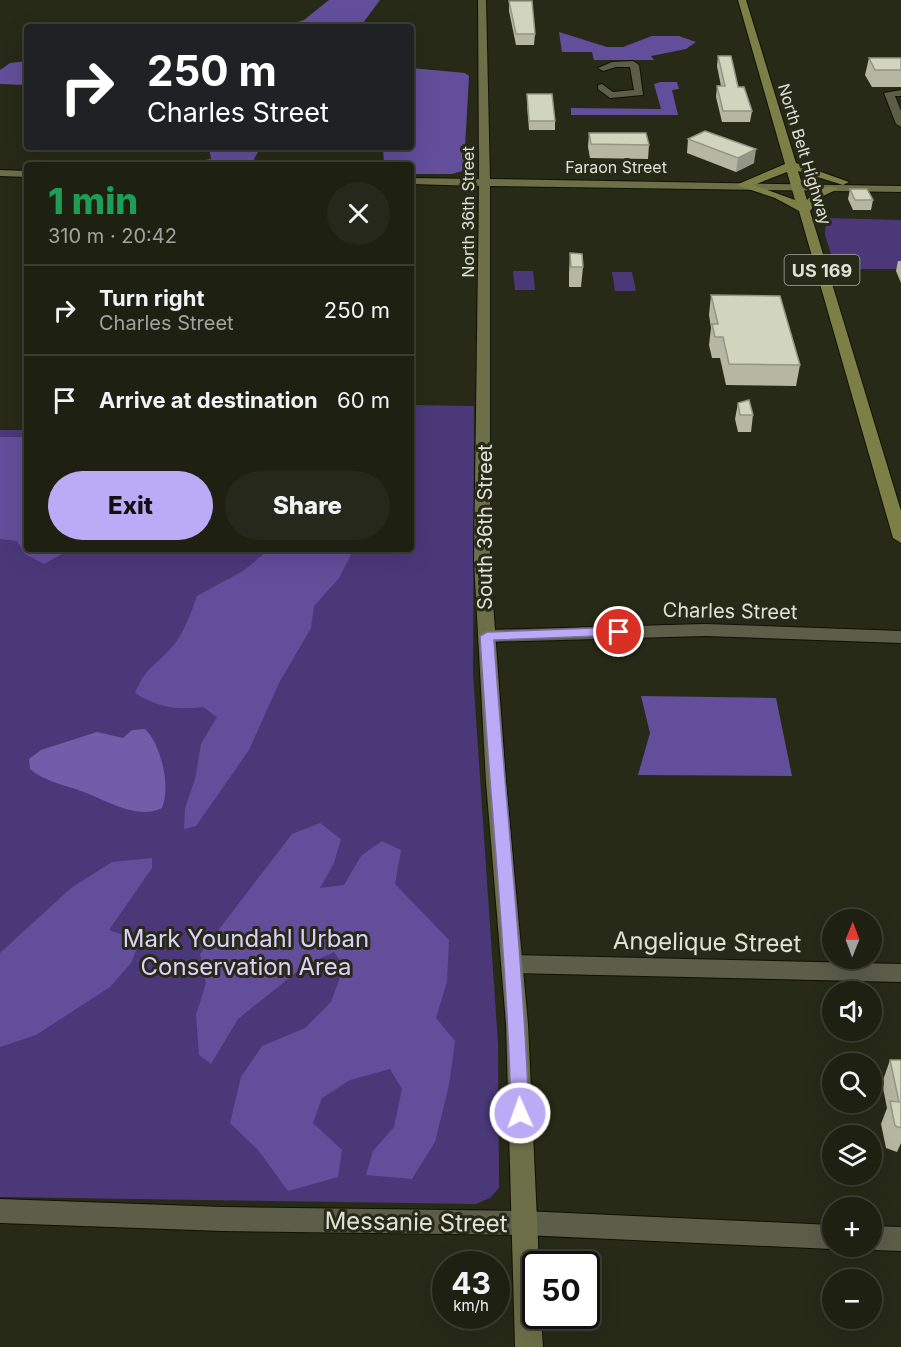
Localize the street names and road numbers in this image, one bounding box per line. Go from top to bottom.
street label: North Belt Highway [774,81,836,227]
street label: North 36th Street [458,146,478,278]
street label: Faraon Street [565,157,667,177]
road number: US 169 [784,255,860,285]
street label: South 36th Street [473,444,497,610]
street label: Charles Street [662,598,798,624]
street label: Angelique Street [613,926,802,958]
street label: Messanie Street [324,1206,508,1238]

